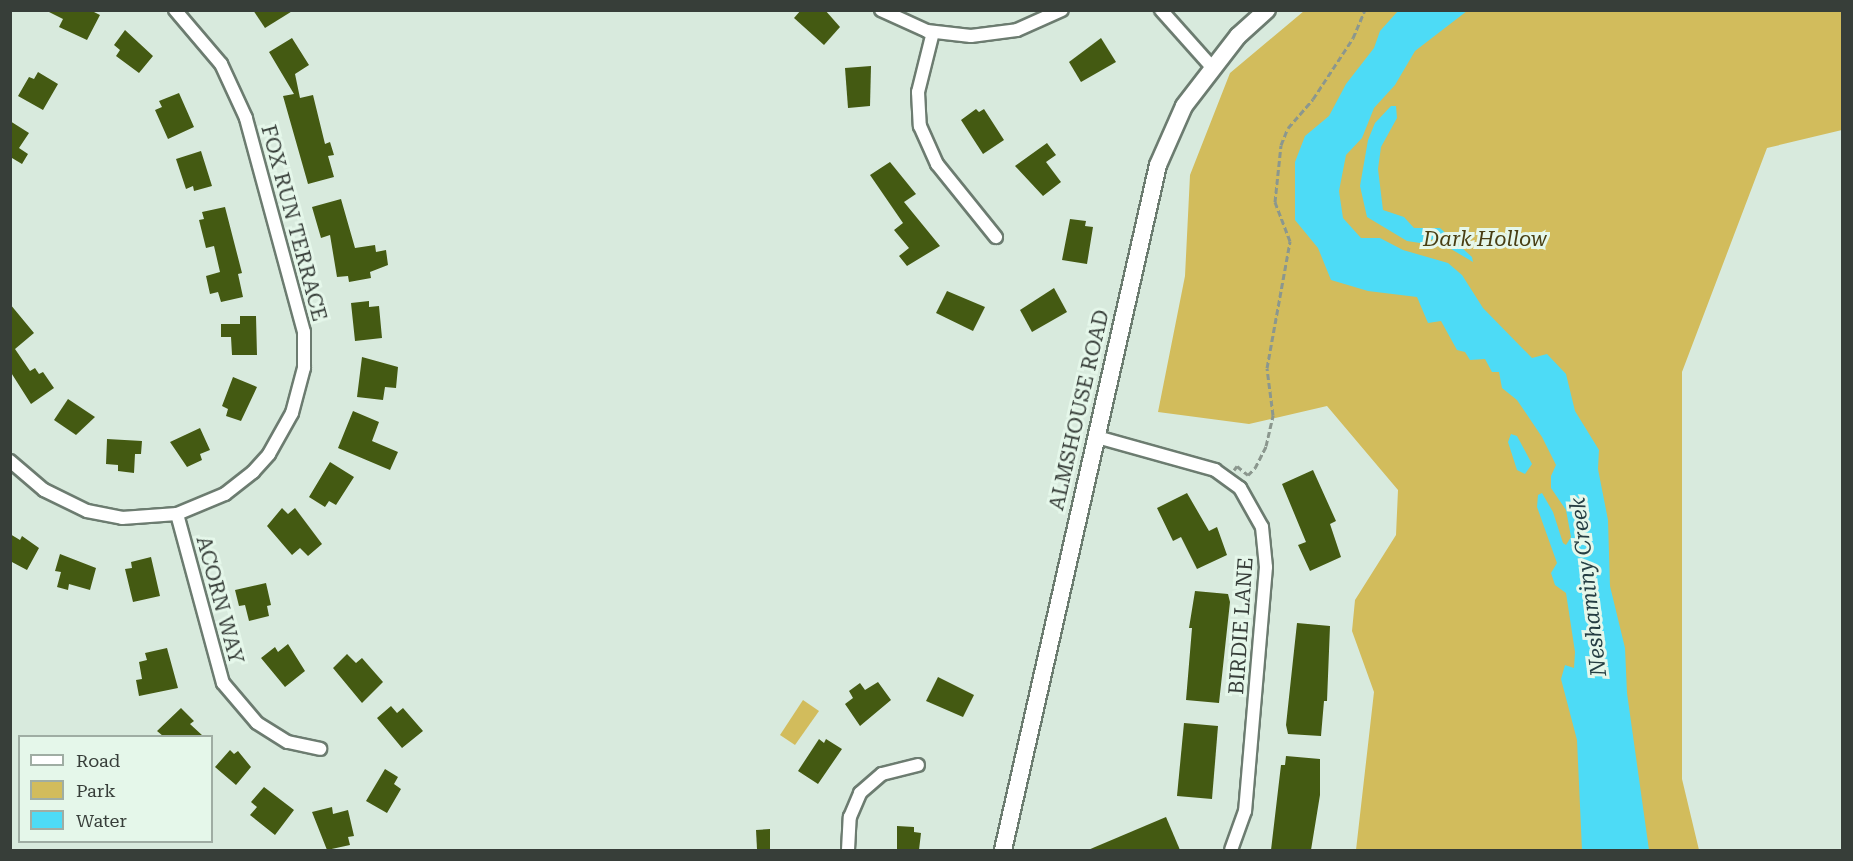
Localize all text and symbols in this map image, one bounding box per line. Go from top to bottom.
street label: FOX RUN TERRACE [256,122,332,324]
park label: Dark Hollow [1423,226,1547,252]
street label: ALMSHOUSE ROAD [1044,307,1114,513]
water label: Neshaminy Creek [1564,496,1612,678]
street label: ACORN WAY [191,533,249,667]
street label: BIRDIE LANE [1224,557,1258,695]
legend [18,735,213,843]
text: Road [76,750,120,771]
text: Park [76,780,116,801]
text: Water [76,810,127,831]

